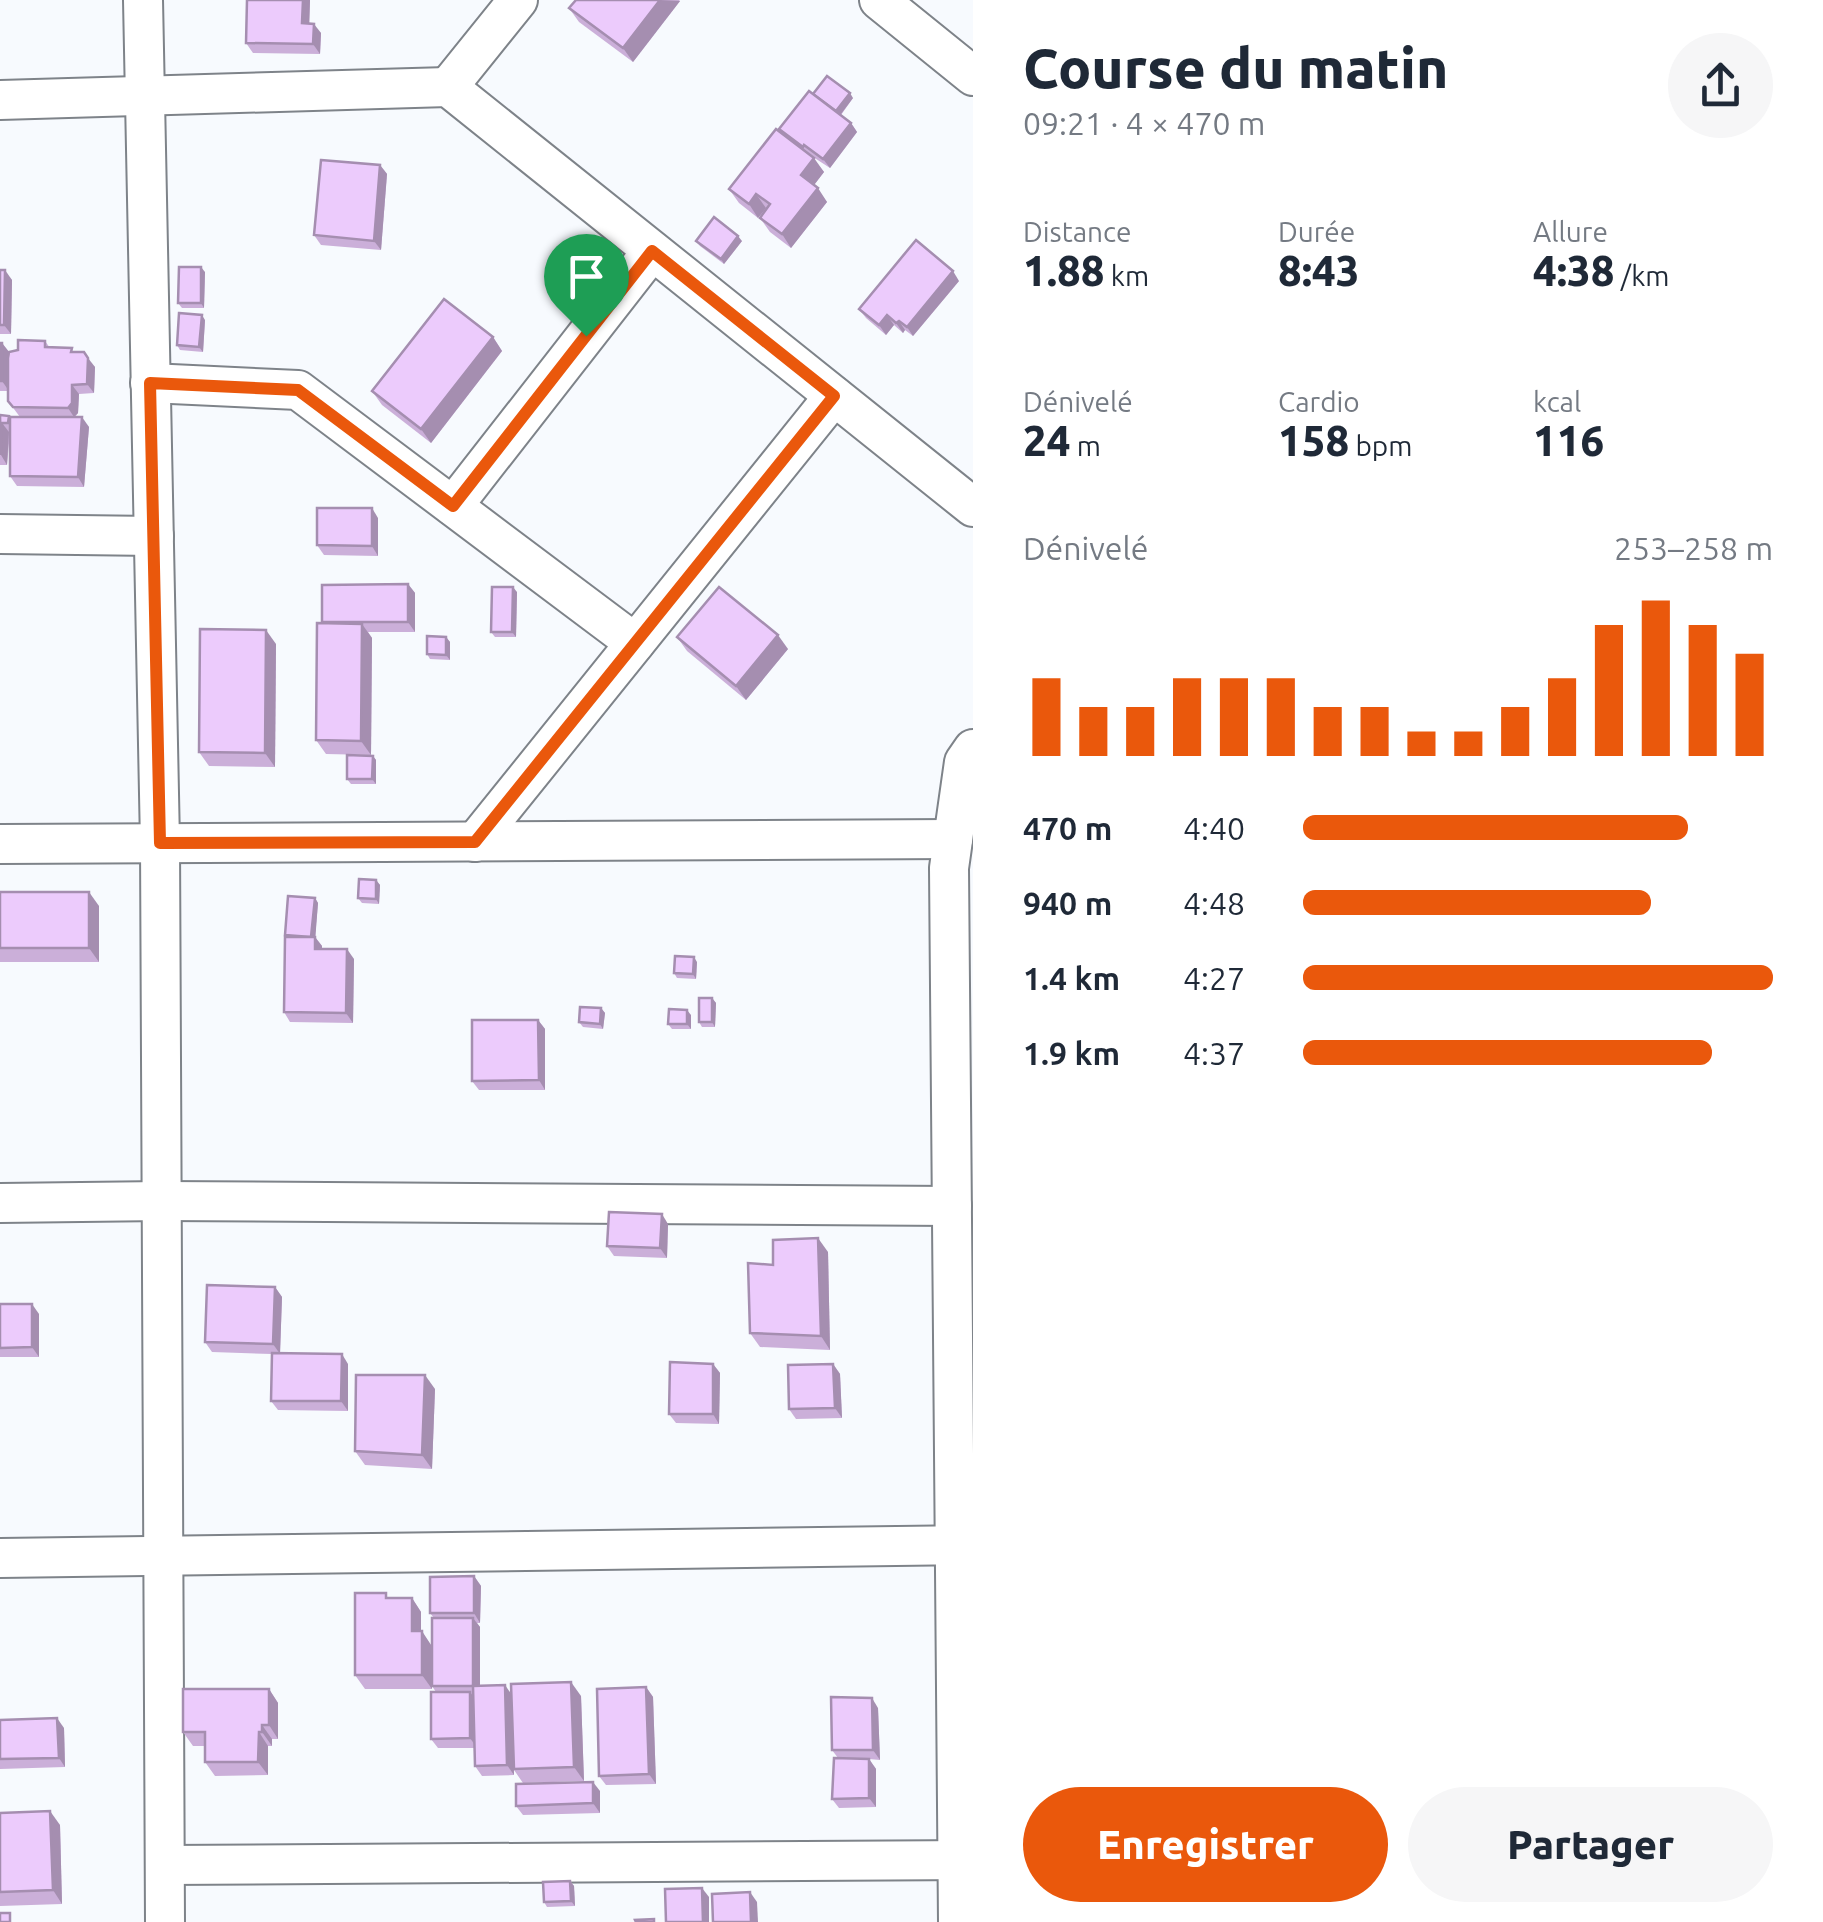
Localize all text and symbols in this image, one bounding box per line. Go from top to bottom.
button: share [1668,33,1773,138]
text: Course du matin [1023,37,1448,98]
text: 09:21 · 4 × 470 m [1023,105,1265,141]
text: Distance [1023,216,1131,247]
text: Durée [1278,216,1355,247]
text: Allure [1533,216,1608,247]
pin [544,234,629,337]
text: 1.88 [1023,247,1104,294]
text: 8:43 [1278,247,1359,294]
text: 4:38 [1533,247,1614,294]
icon: arrive [559,249,614,304]
text: km [1104,260,1149,291]
text: /km [1614,260,1669,291]
text: Dénivelé [1023,386,1133,417]
text: Cardio [1278,386,1360,417]
text: kcal [1533,386,1581,417]
text: 24 [1023,417,1070,464]
text: 158 [1278,417,1349,464]
text: 116 [1533,417,1604,464]
text: m [1070,430,1101,461]
text: bpm [1349,430,1412,461]
text: Dénivelé [1023,530,1149,566]
text: 253–258 m [1614,530,1773,566]
text: 470 m [1023,810,1112,846]
text: 4:40 [1183,810,1245,846]
text: 940 m [1023,885,1112,921]
text: 4:48 [1183,885,1245,921]
text: 1.4 km [1023,960,1120,996]
text: 4:27 [1183,960,1245,996]
text: 1.9 km [1023,1035,1120,1071]
text: 4:37 [1183,1035,1245,1071]
button: Enregistrer [1023,1787,1388,1902]
button: Partager [1408,1787,1773,1902]

